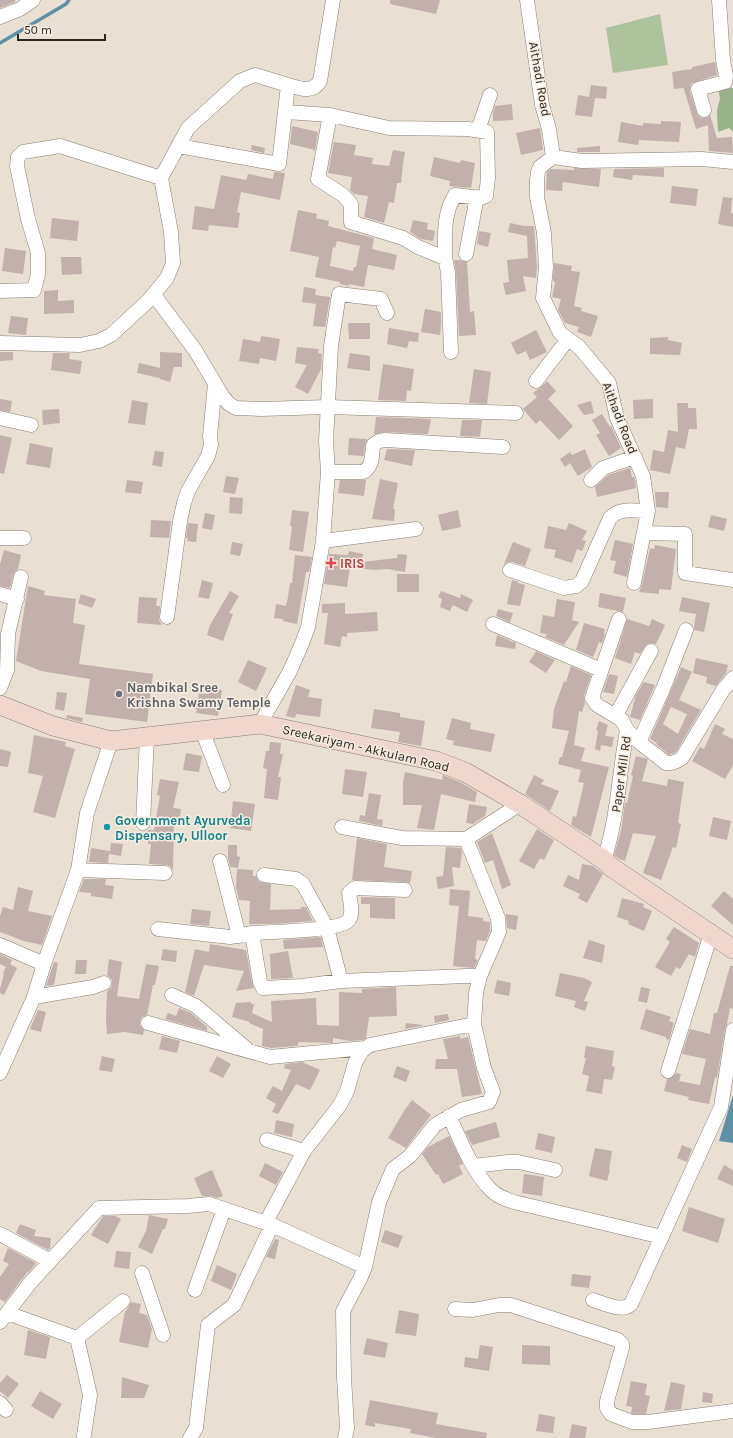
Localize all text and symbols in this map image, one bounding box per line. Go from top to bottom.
scale bar [18,16,105,42]
text: 50 m [24,23,52,37]
street label: Aithadi Road [526,40,554,118]
street label: Aithadi Road [599,380,641,456]
place label: IRIS [340,556,365,571]
marker: IRIS [325,557,337,569]
place label: Nambikal Sree Krishna Swamy Temple [127,680,271,710]
marker: Nambikal Sree Krishna Swamy Temple [114,689,124,699]
street label: Sreekariyam - Akkulam Road [281,721,451,775]
street label: Paper Mill Rd [608,735,634,813]
place label: Government Ayurveda Dispensary, Ulloor [115,813,250,843]
marker: Government Ayurveda Dispensary, Ulloor [102,822,112,832]

